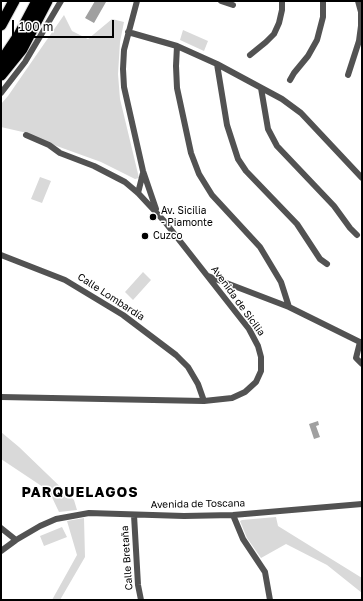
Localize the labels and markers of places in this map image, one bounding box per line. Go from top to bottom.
place label: Av. Sicilia - Piamonte [161,205,213,228]
marker: Av. Sicilia - Piamonte [148,212,158,222]
place label: Cuzco [153,230,182,242]
marker: Cuzco [140,231,150,241]

